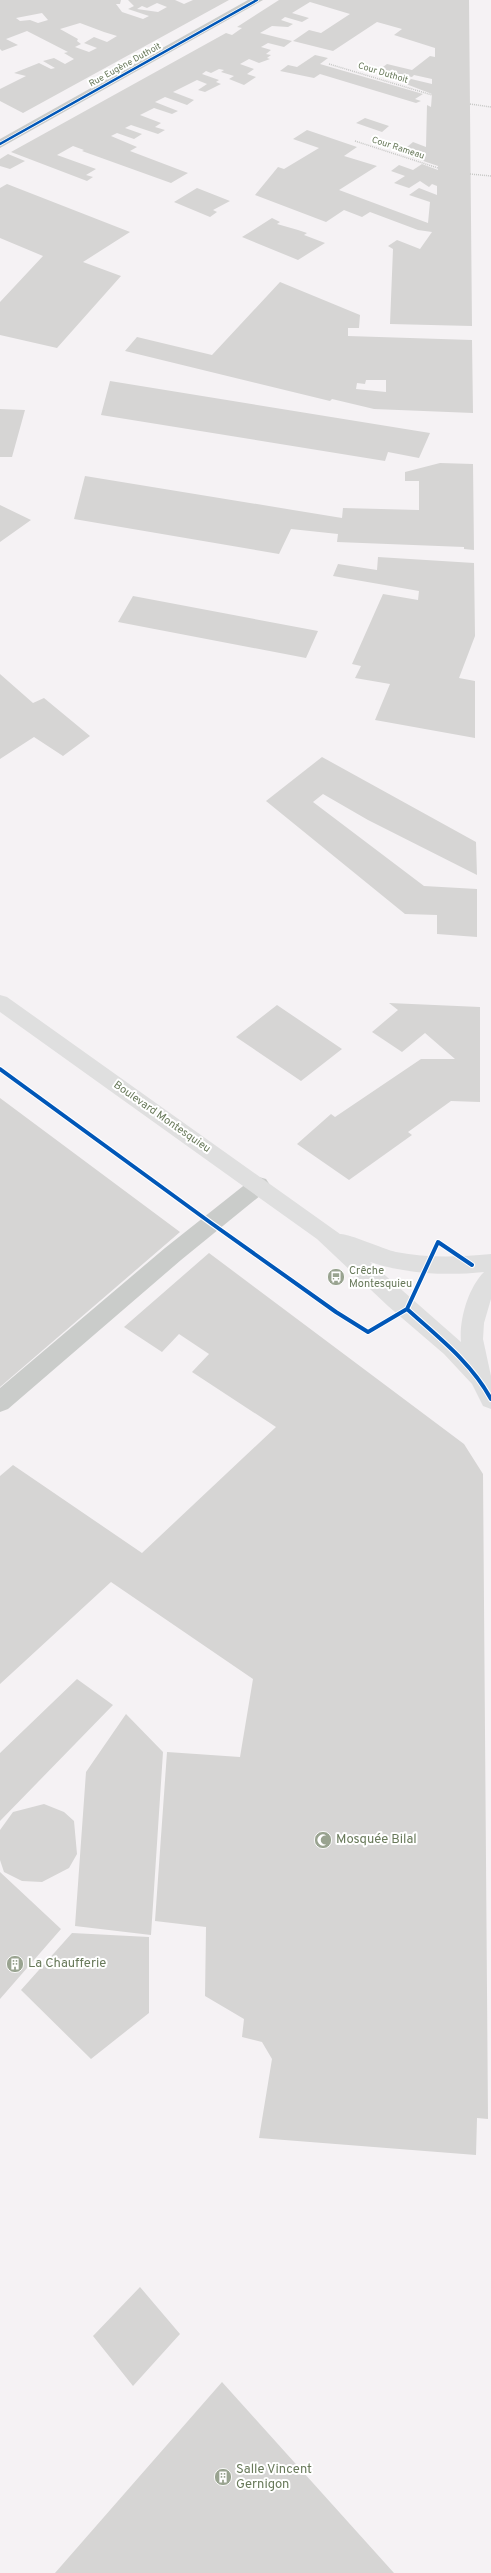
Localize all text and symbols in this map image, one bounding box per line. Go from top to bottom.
street label: Rue Eugène Duthoit [87,41,163,89]
street label: Cour Duthoit [357,60,409,86]
street label: Cour Rameau [370,134,426,162]
street label: Boulevard Montesquieu [111,1078,213,1156]
place label: Crêche Montesquieu [349,1264,412,1291]
bus stop icon: Crêche Montesquieu [326,1267,346,1287]
mosque icon: Mosquée Bilal [313,1830,333,1850]
place label: Mosquée Bilal [336,1832,417,1848]
building icon: La Chaufferie [5,1954,25,1974]
place label: La Chaufferie [28,1956,106,1972]
place label: Salle Vincent Gernigon [236,2462,312,2493]
building icon: Salle Vincent Gernigon [213,2467,233,2487]

